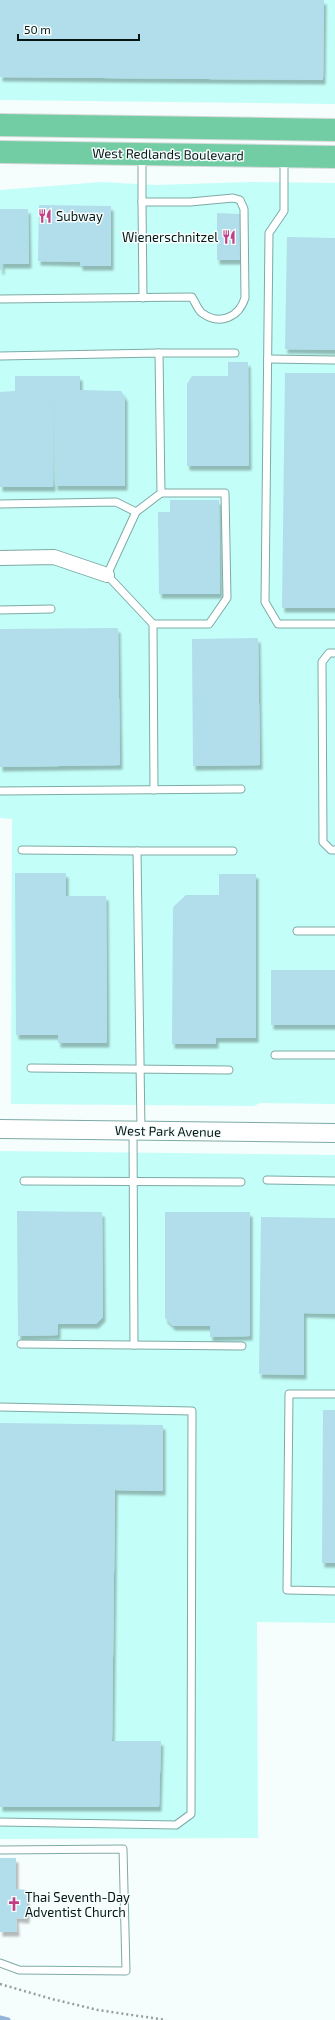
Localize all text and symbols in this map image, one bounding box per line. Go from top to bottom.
scale bar [18,16,139,42]
text: 50 m [24,22,51,36]
street label: West Redlands Boulevard [92,145,244,163]
restaurant icon: Subway [37,208,53,224]
place label: Subway [56,208,103,224]
place label: Wienerschnitzel [122,229,218,245]
restaurant icon: Wienerschnitzel [221,229,237,245]
street label: West Park Avenue [115,1122,221,1140]
place label: Thai Seventh-Day Adventist Church [25,1889,130,1920]
church icon: Thai Seventh-Day Adventist Church [6,1896,22,1912]

